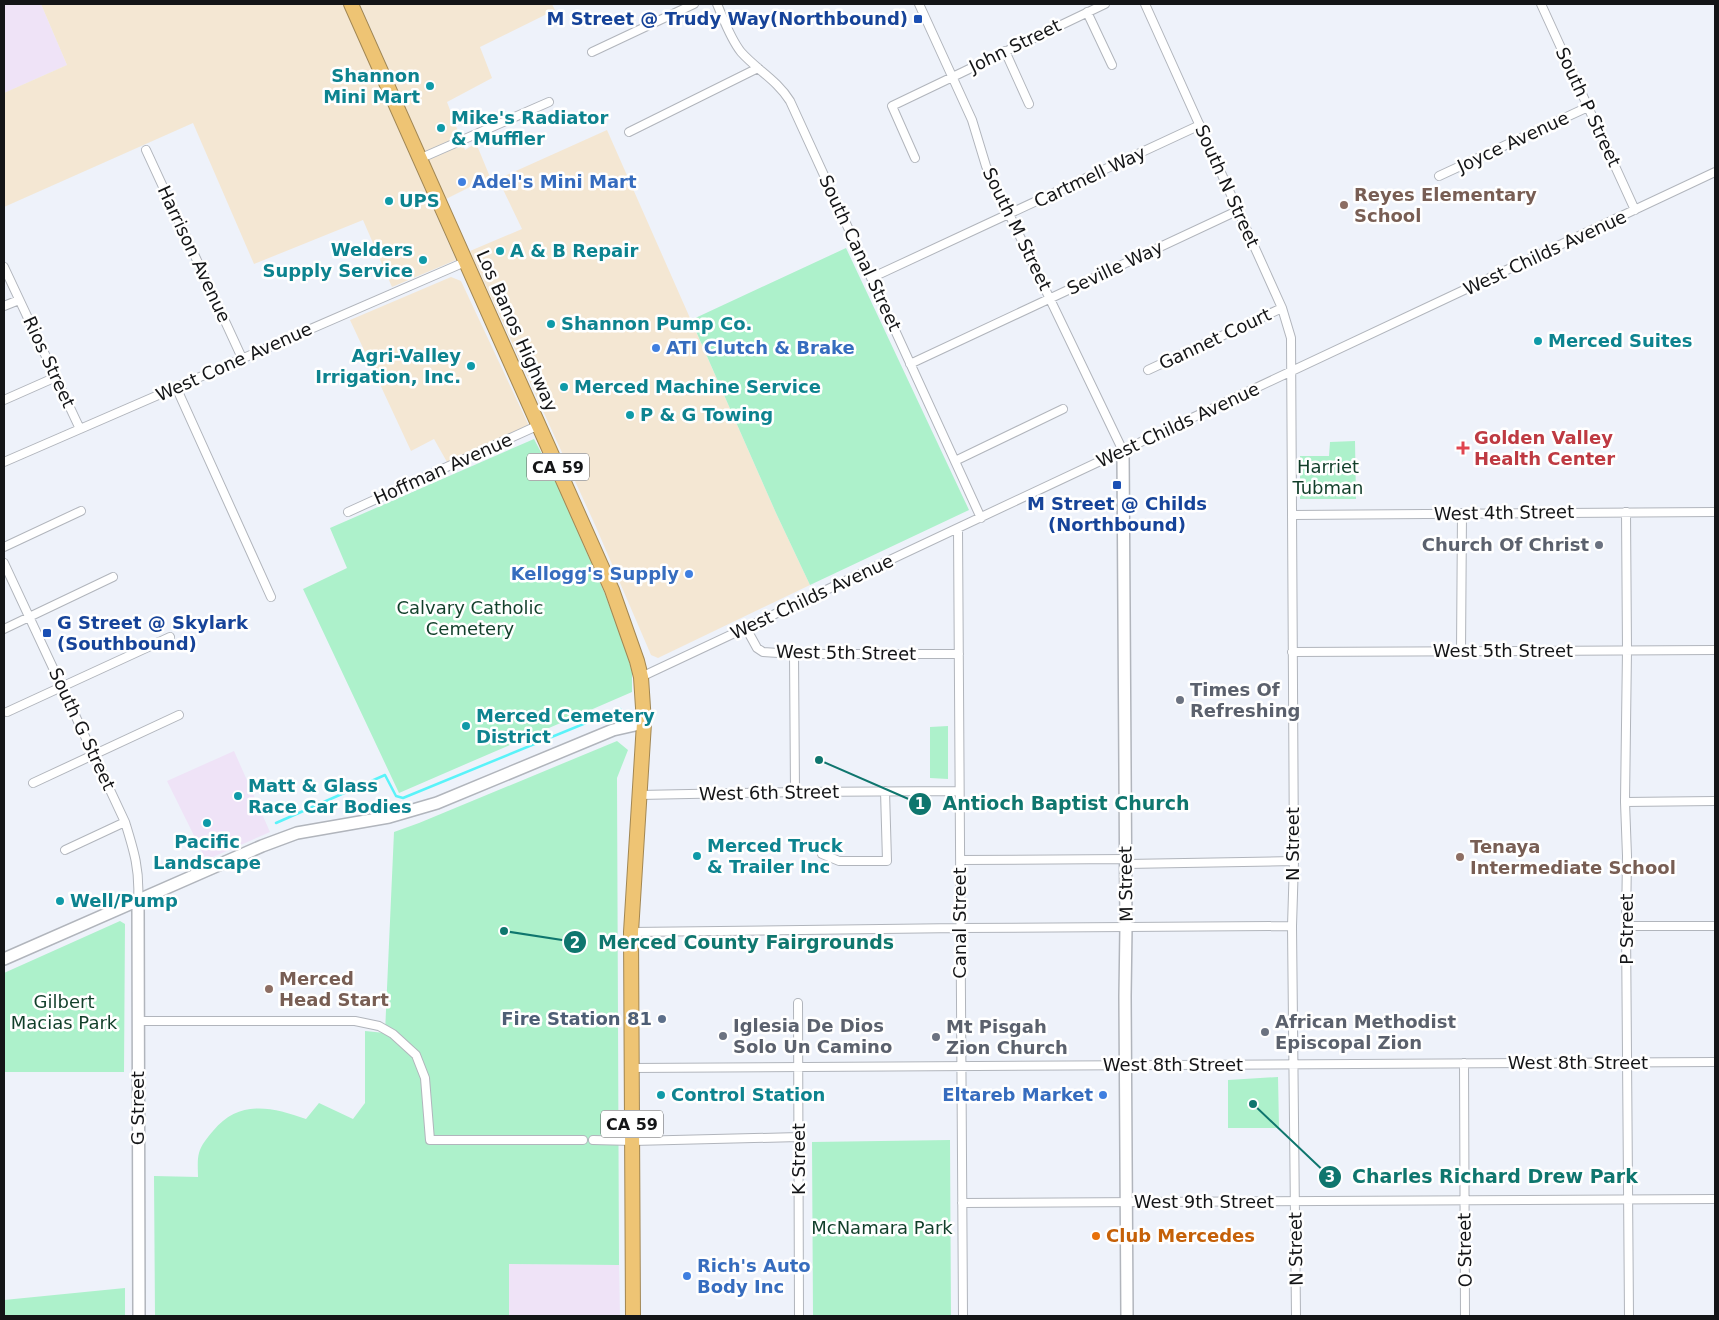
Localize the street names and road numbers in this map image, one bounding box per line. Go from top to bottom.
street label: John Street [965,14,1064,77]
street label: South P Street [1552,44,1625,170]
street label: Joyce Avenue [1453,107,1572,177]
street label: South N Street [1191,121,1264,250]
street label: Cartmell Way [1031,141,1149,212]
street label: South M Street [979,164,1056,294]
street label: South Canal Street [815,172,906,334]
street label: Harrison Avenue [154,182,235,325]
street label: West Childs Avenue [1460,206,1630,300]
street label: Seville Way [1064,236,1166,299]
street label: Los Banos Highway [472,247,563,415]
street label: Gannet Court [1155,303,1274,374]
street label: Rios Street [19,313,80,411]
street label: West Cone Avenue [152,318,315,405]
street label: West Childs Avenue [1093,378,1263,472]
street label: Hoffman Avenue [370,429,515,509]
road number: CA 59 [527,454,589,481]
street label: West 4th Street [1434,501,1574,524]
street label: West Childs Avenue [727,550,897,644]
street label: West 5th Street [1433,640,1573,661]
street label: West 5th Street [776,641,916,664]
street label: South G Street [45,664,120,793]
street label: West 6th Street [699,781,839,804]
street label: N Street [1282,807,1303,881]
street label: M Street [1114,846,1137,922]
street label: Canal Street [949,867,970,979]
street label: P Street [1616,893,1637,965]
street label: West 8th Street [1508,1052,1648,1073]
street label: West 8th Street [1103,1054,1243,1075]
street label: G Street [127,1071,148,1145]
road number: CA 59 [601,1110,663,1138]
street label: K Street [788,1123,809,1195]
street label: West 9th Street [1134,1191,1274,1212]
street label: N Street [1284,1212,1307,1286]
street label: O Street [1453,1213,1476,1287]

